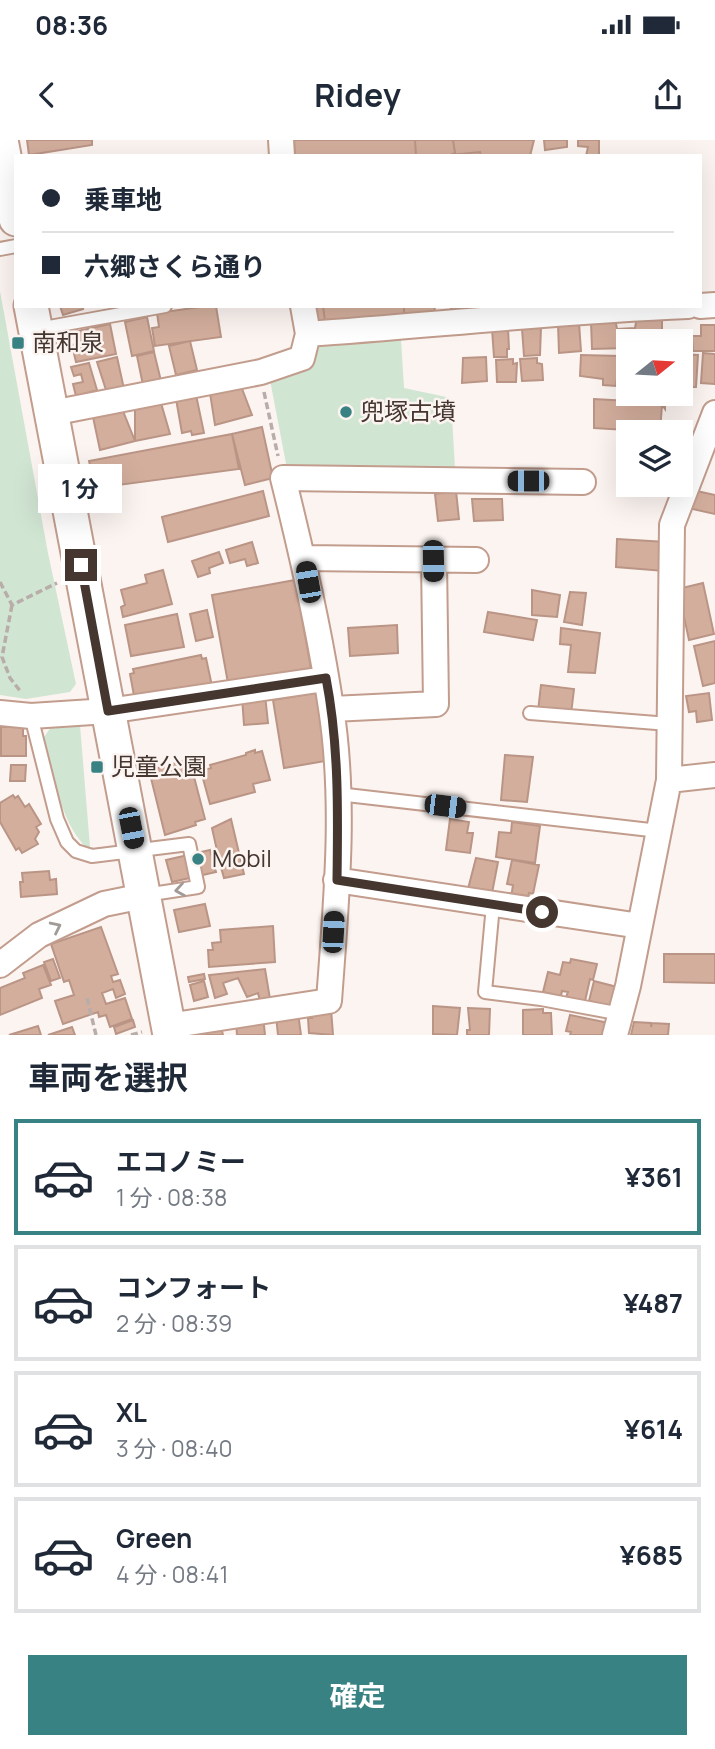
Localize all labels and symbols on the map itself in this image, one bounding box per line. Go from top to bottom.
place label: 南和泉 [32,325,104,358]
north arrow [616,329,693,406]
marker: 南和泉 [10,335,26,351]
place label: 兜塚古墳 [360,394,456,427]
marker: 兜塚古墳 [338,404,354,420]
callout: 1 分 [39,464,123,512]
car [508,471,550,492]
car [423,540,444,582]
route end [65,549,97,581]
car [295,559,322,605]
place label: 児童公園 [111,749,207,782]
marker: 児童公園 [89,759,105,775]
car [423,793,468,819]
car [117,805,146,851]
place label: Mobil [212,841,272,874]
marker: Mobil [190,851,206,867]
one-way arrow [174,882,186,897]
route start [526,896,558,928]
car [322,910,345,954]
one-way arrow [49,921,61,935]

